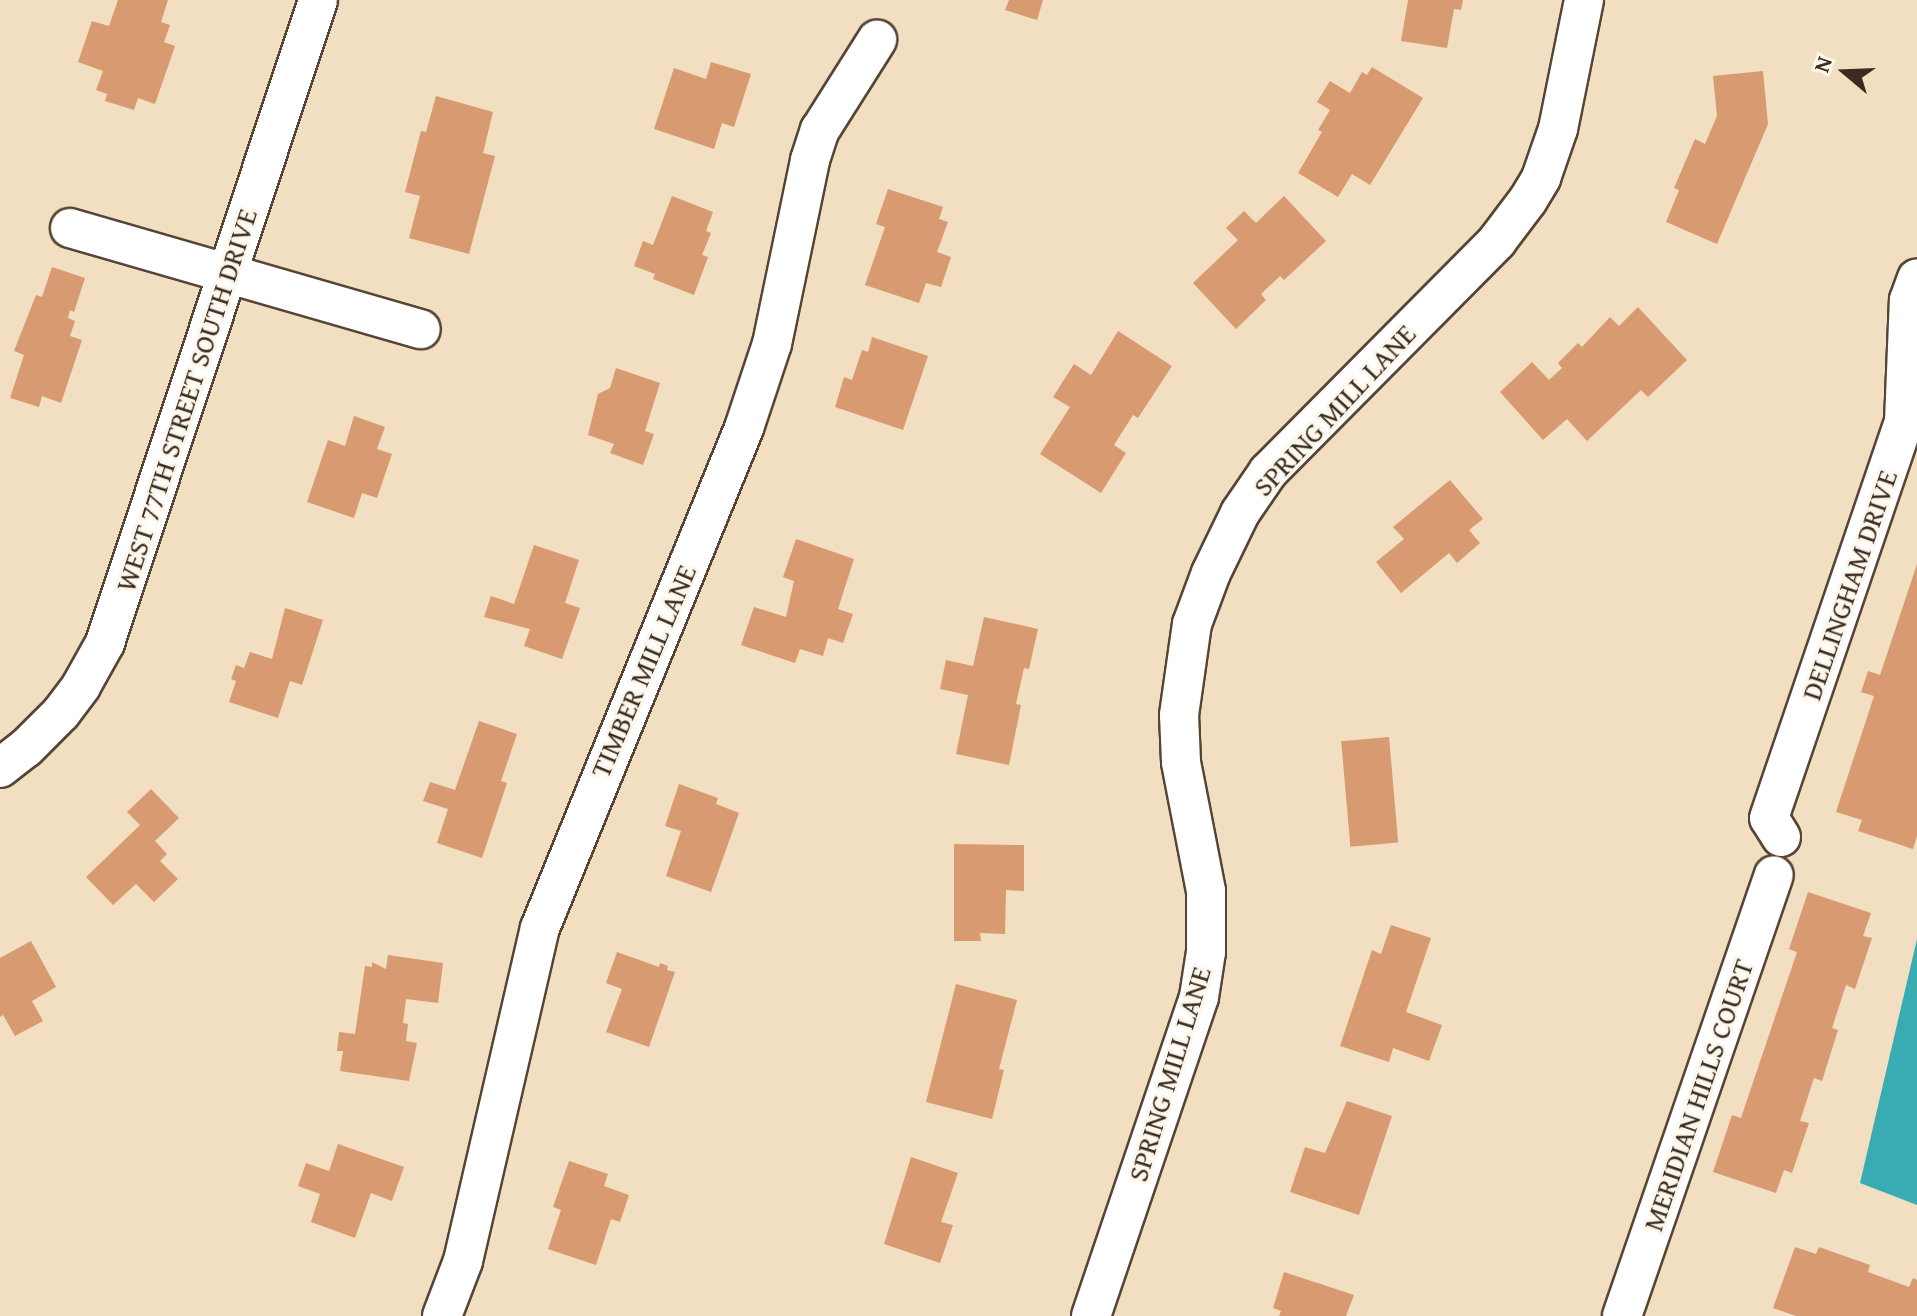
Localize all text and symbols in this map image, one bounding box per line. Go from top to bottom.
north arrow [1805,32,1885,112]
text: N [1805,52,1840,76]
street label: WEST 77TH STREET SOUTH DRIVE [108,204,264,596]
street label: SPRING MILL LANE [1246,317,1422,503]
street label: DELLINGHAM DRIVE [1794,466,1904,704]
street label: TIMBER MILL LANE [583,560,703,782]
street label: MERIDIAN HILLS COURT [1636,955,1760,1235]
street label: SPRING MILL LANE [1120,963,1218,1185]

